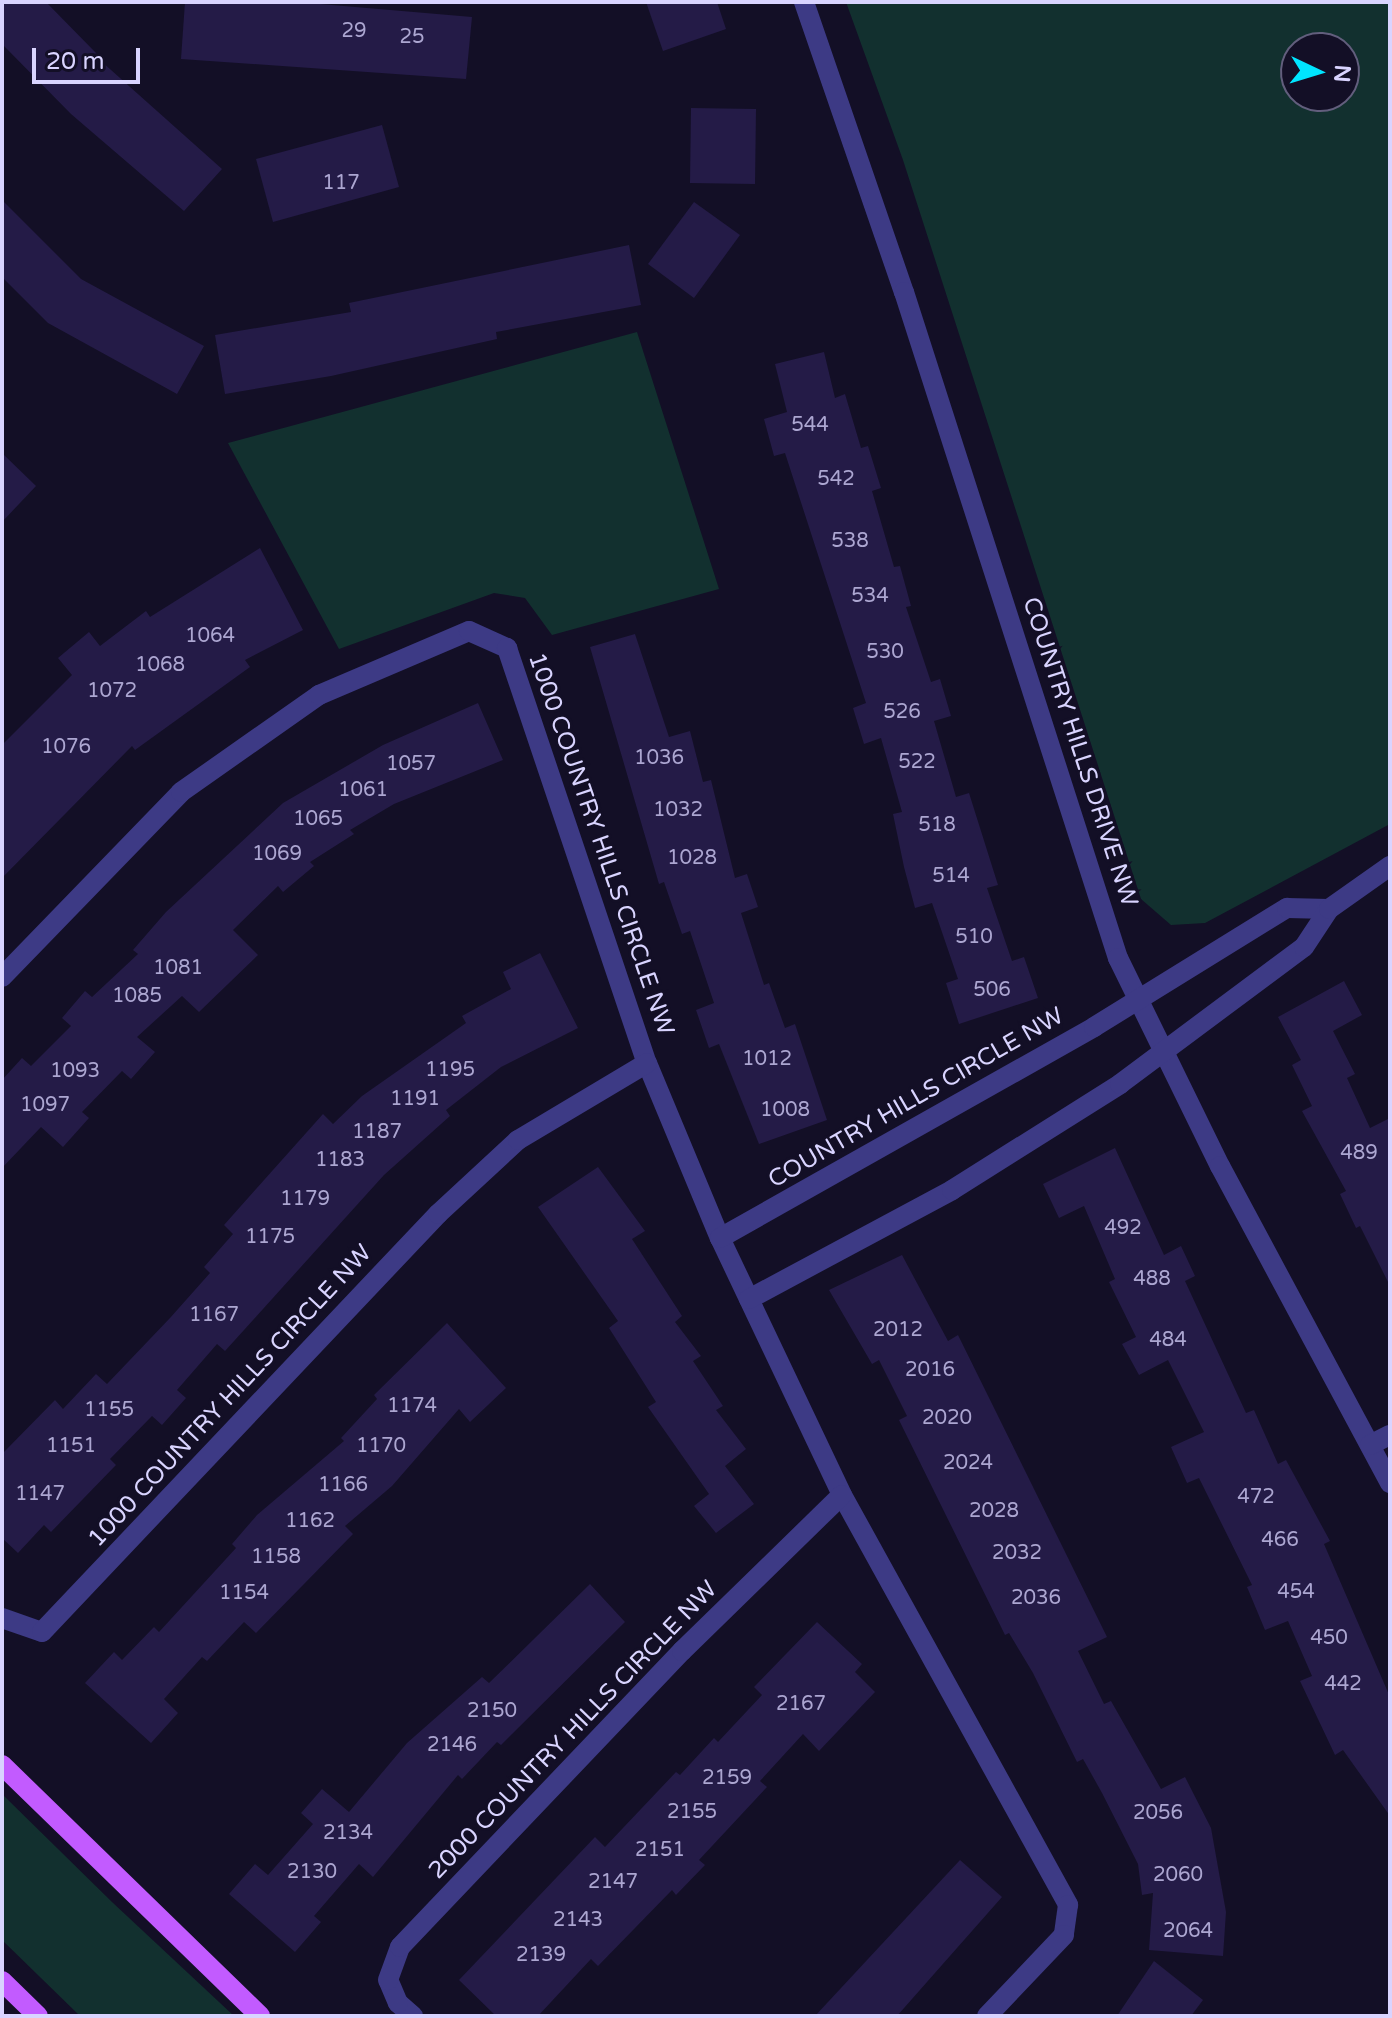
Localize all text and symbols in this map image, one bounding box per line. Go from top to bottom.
house number: 29 [341,19,367,43]
house number: 25 [399,25,425,49]
scale bar [36,32,144,82]
north arrow [1280,32,1360,112]
text: 20 m [46,47,104,76]
text: N [1328,64,1356,83]
house number: 117 [322,171,360,195]
house number: 544 [791,413,829,437]
house number: 542 [817,467,855,491]
house number: 538 [831,529,869,553]
house number: 534 [851,584,889,608]
street label: COUNTRY HILLS DRIVE NW [1016,594,1144,910]
house number: 1064 [185,624,235,648]
house number: 530 [866,640,904,664]
street label: 1000 COUNTRY HILLS CIRCLE NW [522,649,680,1039]
house number: 1068 [135,653,185,677]
house number: 1072 [87,679,137,703]
house number: 526 [883,700,921,724]
house number: 1076 [41,735,91,759]
house number: 1036 [634,746,684,770]
house number: 522 [898,750,936,774]
house number: 1057 [386,752,436,776]
house number: 1061 [338,778,388,802]
house number: 1032 [653,798,703,822]
house number: 1065 [293,807,343,831]
house number: 518 [918,813,956,837]
house number: 1069 [252,842,302,866]
house number: 1028 [667,846,717,870]
house number: 514 [932,864,970,888]
house number: 510 [955,925,993,949]
house number: 1081 [153,956,203,980]
house number: 506 [973,978,1011,1002]
house number: 1085 [112,984,162,1008]
street label: COUNTRY HILLS CIRCLE NW [763,1001,1069,1195]
house number: 1012 [742,1047,792,1071]
house number: 1195 [425,1058,475,1082]
house number: 1093 [50,1059,100,1083]
house number: 1191 [390,1087,440,1111]
house number: 1097 [20,1093,70,1117]
house number: 1008 [760,1098,810,1122]
house number: 1187 [352,1120,402,1144]
house number: 489 [1340,1141,1378,1165]
house number: 1183 [315,1148,365,1172]
house number: 1179 [280,1187,330,1211]
house number: 492 [1104,1216,1142,1240]
house number: 1175 [245,1225,295,1249]
street label: 1000 COUNTRY HILLS CIRCLE NW [82,1239,378,1553]
house number: 488 [1133,1267,1171,1291]
house number: 1167 [189,1303,239,1327]
house number: 2012 [873,1318,923,1342]
house number: 484 [1149,1328,1187,1352]
house number: 2016 [905,1358,955,1382]
house number: 1174 [387,1394,437,1418]
house number: 1155 [84,1398,134,1422]
house number: 2020 [922,1406,972,1430]
house number: 1151 [46,1434,96,1458]
house number: 1170 [356,1434,406,1458]
house number: 2024 [943,1451,993,1475]
house number: 1166 [318,1473,368,1497]
house number: 1147 [15,1482,65,1506]
house number: 472 [1237,1485,1275,1509]
house number: 2028 [969,1499,1019,1523]
house number: 1162 [285,1509,335,1533]
house number: 466 [1261,1528,1299,1552]
house number: 2032 [992,1541,1042,1565]
house number: 1158 [251,1545,301,1569]
street label: 2000 COUNTRY HILLS CIRCLE NW [423,1575,723,1885]
house number: 454 [1277,1580,1315,1604]
house number: 1154 [219,1581,269,1605]
house number: 2036 [1011,1586,1061,1610]
house number: 450 [1310,1626,1348,1650]
house number: 442 [1324,1672,1362,1696]
house number: 2167 [776,1692,826,1716]
house number: 2150 [467,1699,517,1723]
house number: 2146 [427,1733,477,1757]
house number: 2159 [702,1766,752,1790]
house number: 2155 [667,1800,717,1824]
house number: 2056 [1133,1801,1183,1825]
house number: 2134 [323,1821,373,1845]
house number: 2151 [635,1838,685,1862]
house number: 2130 [287,1860,337,1884]
house number: 2060 [1153,1863,1203,1887]
house number: 2147 [588,1870,638,1894]
house number: 2143 [553,1908,603,1932]
house number: 2064 [1163,1919,1213,1943]
house number: 2139 [516,1943,566,1967]

